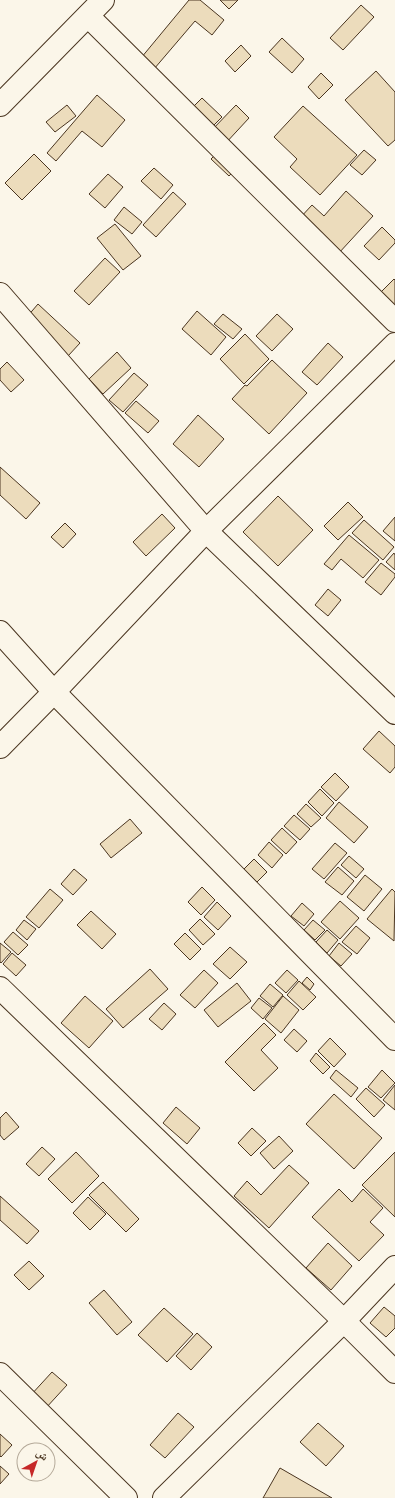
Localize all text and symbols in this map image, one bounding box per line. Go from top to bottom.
north arrow [16,1442,56,1482]
text: ش [33,1445,52,1464]

